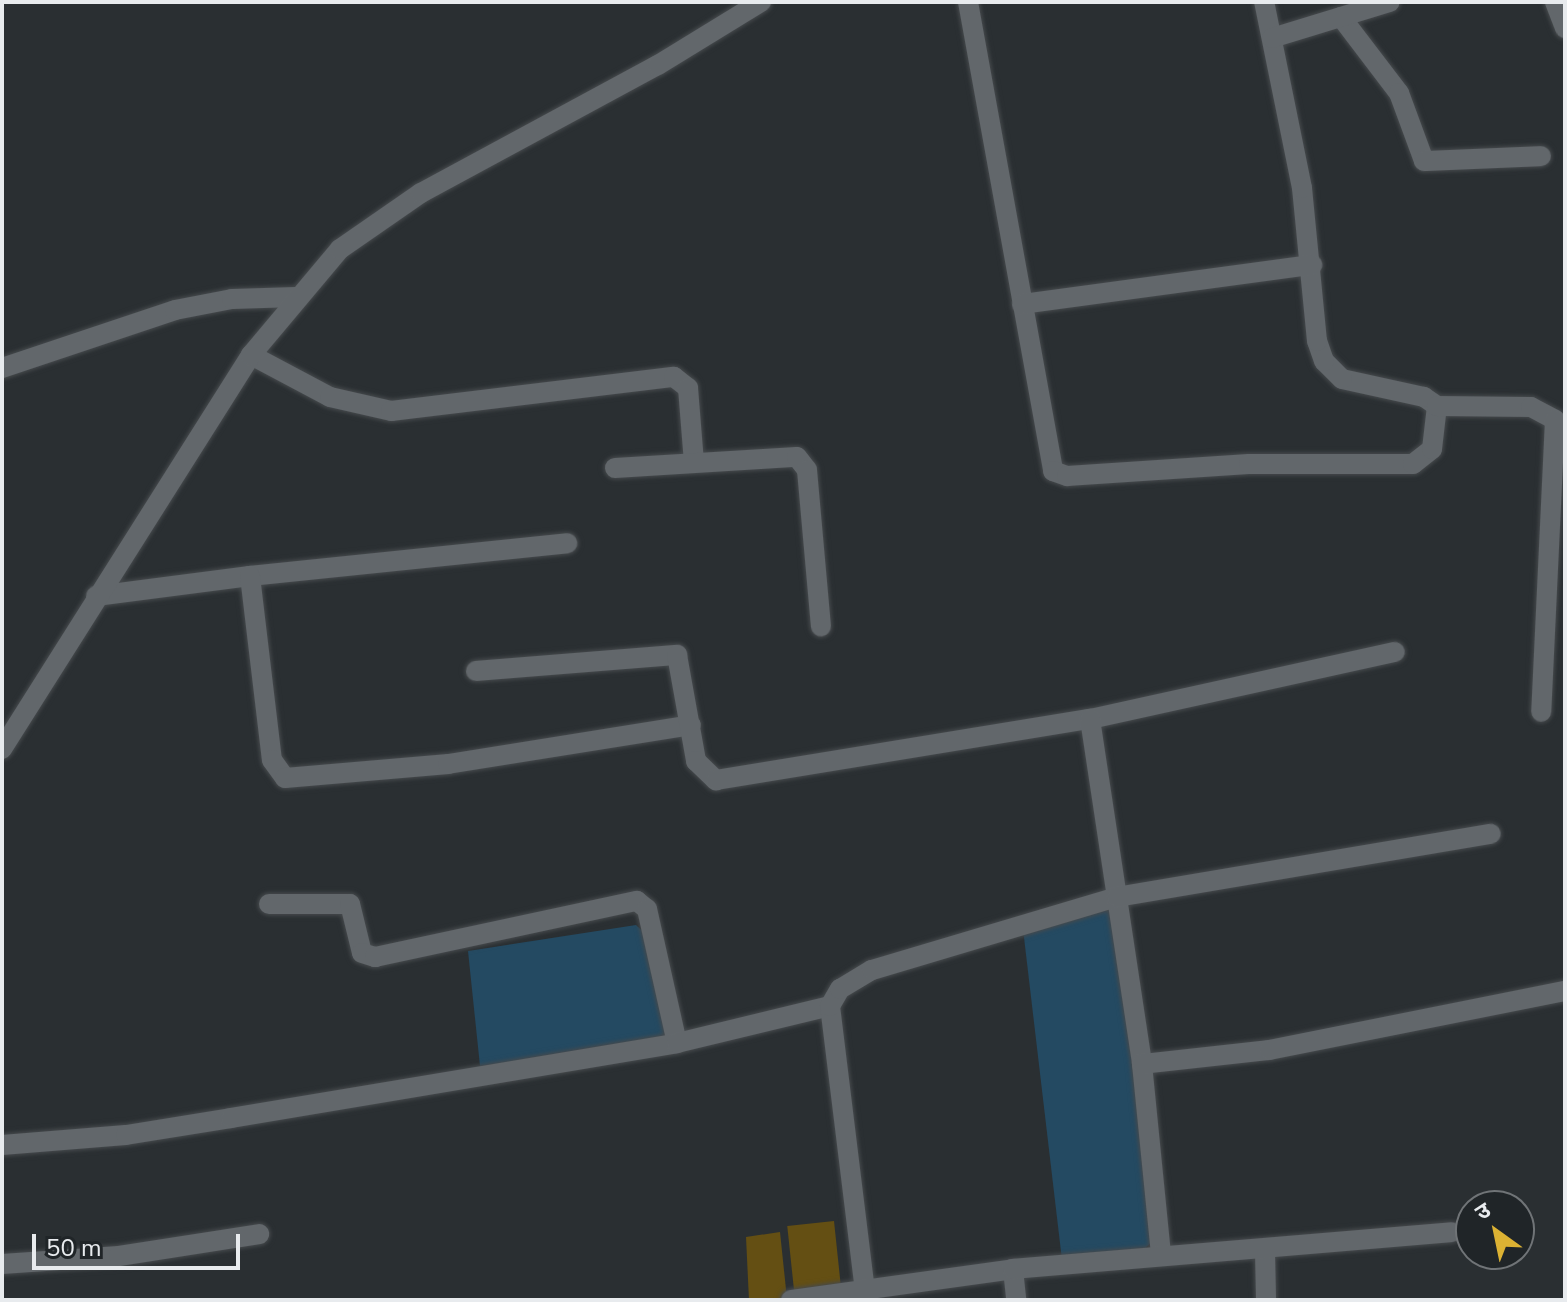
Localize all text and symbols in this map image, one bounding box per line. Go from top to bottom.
north arrow [1455,1190,1535,1270]
text: उ [1469,1195,1497,1228]
scale bar [36,1218,244,1268]
text: 50 m [46,1232,102,1264]

